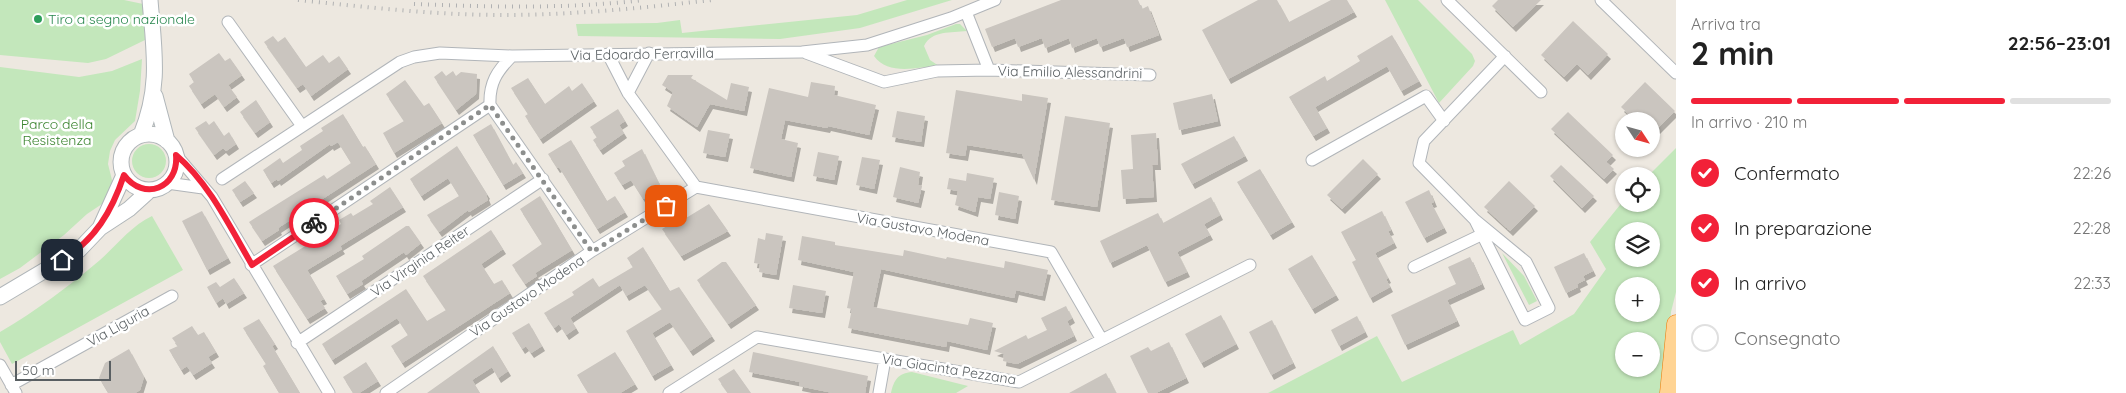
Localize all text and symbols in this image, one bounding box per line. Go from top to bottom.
place label: Tiro a segno nazionale [48,10,195,28]
marker: Tiro a segno nazionale [32,13,44,25]
text: Arriva tra [1691,14,1761,34]
text: 22:56–23:01 [2008,31,2111,55]
text: 2 min [1691,33,1774,73]
street label: Via Edoardo Ferravilla [570,44,714,64]
street label: Via Emilio Alessandrini [998,62,1142,82]
north arrow [1615,112,1660,158]
map controls [1615,112,1660,377]
text: In arrivo · 210 m [1691,112,1807,132]
park label: Parco della Resistenza [21,115,93,149]
icon: check [1691,159,1719,187]
text: Confermato [1734,161,1840,185]
text: 22:26 [2073,163,2111,183]
button: locate [1615,167,1660,212]
pin [645,185,687,227]
icon: bag [652,192,680,220]
courier [289,198,339,248]
street label: Via Gustavo Modena [855,208,991,250]
icon: bike [300,209,328,237]
icon: check [1691,214,1719,242]
text: In preparazione [1734,216,1872,240]
text: 22:28 [2073,218,2111,238]
street label: Via Virginia Reiter [367,221,473,301]
button: layers [1615,222,1660,267]
pin [41,239,83,281]
icon: home [48,246,76,274]
street label: Via Gustavo Modena [466,251,588,341]
icon: check [1691,269,1719,297]
text: In arrivo [1734,271,1807,295]
text: 22:33 [2074,273,2111,293]
button: + [1615,277,1660,322]
street label: Via Liguria [84,302,152,350]
text: Consegnato [1734,326,1841,350]
button: − [1615,332,1660,377]
street label: Via Giacinta Pezzana [881,349,1017,389]
scale bar [15,358,111,381]
text: 50 m [22,361,55,379]

